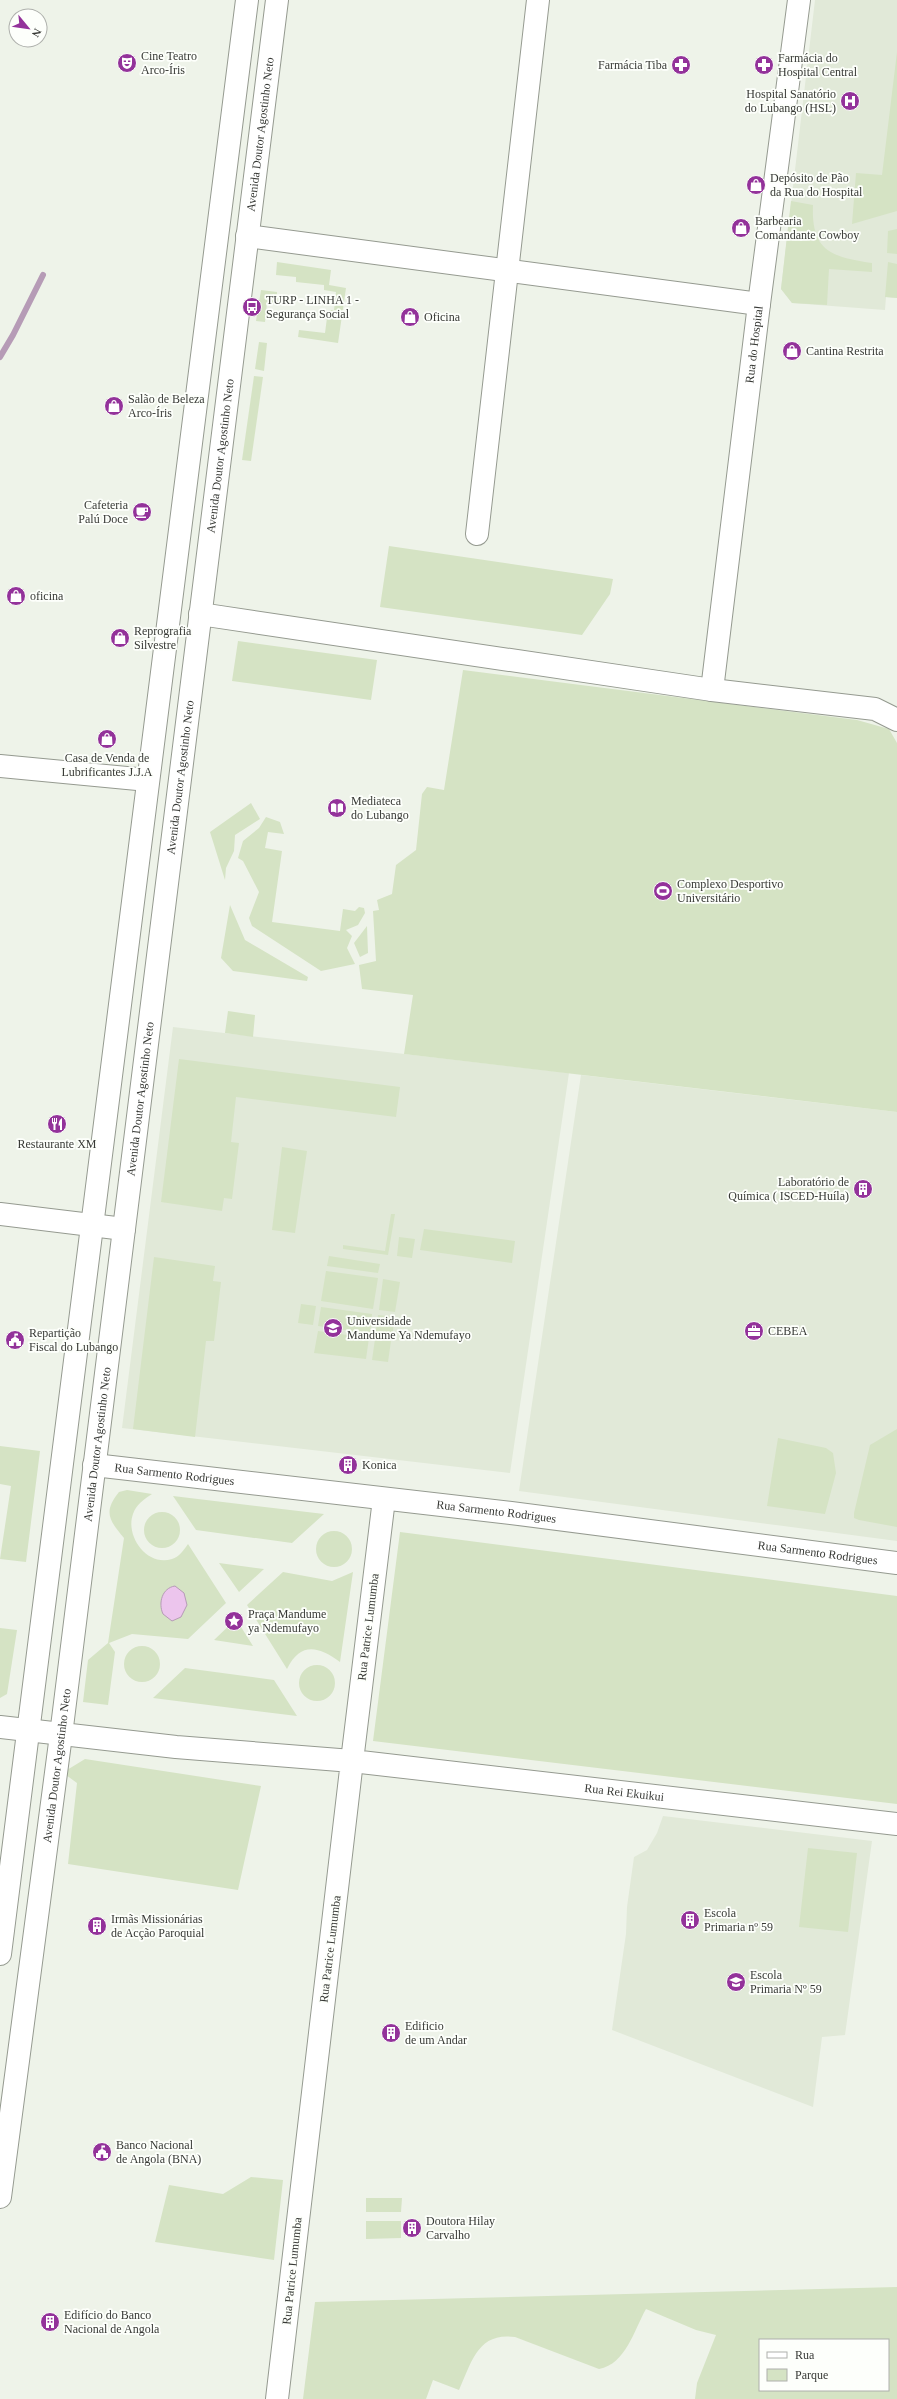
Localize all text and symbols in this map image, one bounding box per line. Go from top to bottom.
north arrow [8,8,48,48]
text: N [30,26,44,39]
place label: Cine Teatro Arco-Íris [141,49,197,77]
place label: Farmácia do Hospital Central [778,51,858,79]
theatre icon: Cine Teatro Arco-Íris [116,52,138,74]
pharmacy icon: Farmácia Tiba [670,54,692,76]
pharmacy icon: Farmácia do Hospital Central [753,54,775,76]
street label: Avenida Doutor Agostinho Neto [244,56,277,212]
place label: Farmácia Tiba [598,58,668,72]
place label: Hospital Sanatório do Lubango (HSL) [745,87,836,115]
hospital icon: Hospital Sanatório do Lubango (HSL) [839,90,861,112]
place label: Depósito de Pão da Rua do Hospital [770,171,863,199]
shop icon: Depósito de Pão da Rua do Hospital [745,174,767,196]
place label: Barbearia Comandante Cowboy [755,214,859,242]
shop icon: Barbearia Comandante Cowboy [730,217,752,239]
place label: TURP - LINHA 1 - Segurança Social [266,293,359,321]
bus stop icon: TURP - LINHA 1 - Segurança Social [241,296,263,318]
street label: Rua do Hospital [742,304,766,384]
shop icon: Oficina [399,306,421,328]
place label: Oficina [424,310,461,324]
shop icon: Cantina Restrita [781,340,803,362]
place label: Cantina Restrita [806,344,884,358]
street label: Avenida Doutor Agostinho Neto [204,378,237,534]
place label: Salão de Beleza Arco-Íris [128,392,205,420]
shop icon: Salão de Beleza Arco-Íris [103,395,125,417]
place label: Cafeteria Palú Doce [78,498,129,526]
cafe icon: Cafeteria Palú Doce [131,501,153,523]
shop icon: oficina [5,585,27,607]
place label: oficina [30,589,64,603]
place label: Reprografia Silvestre [134,624,192,652]
shop icon: Reprografia Silvestre [109,627,131,649]
street label: Avenida Doutor Agostinho Neto [164,699,197,855]
shop icon: Casa de Venda de Lubrificantes J.J.A [96,728,118,750]
place label: Casa de Venda de Lubrificantes J.J.A [62,751,153,779]
place label: Mediateca do Lubango [351,794,409,822]
library icon: Mediateca do Lubango [326,797,348,819]
place label: Complexo Desportivo Universitário [677,877,783,905]
sports icon: Complexo Desportivo Universitário [652,880,674,902]
street label: Avenida Doutor Agostinho Neto [124,1021,157,1177]
restaurant icon: Restaurante XM [46,1113,68,1135]
place label: Restaurante XM [18,1137,97,1151]
place label: Laboratório de Química ( ISCED-Huíla) [728,1175,849,1203]
building icon: Laboratório de Química ( ISCED-Huíla) [852,1178,874,1200]
place label: Universidade Mandume Ya Ndemufayo [347,1314,471,1342]
school or university icon: Universidade Mandume Ya Ndemufayo [322,1317,344,1339]
office icon: CEBEA [743,1320,765,1342]
place label: CEBEA [768,1324,808,1338]
place label: Repartição Fiscal do Lubango [29,1326,118,1354]
public building icon: Repartição Fiscal do Lubango [4,1329,26,1351]
street label: Avenida Doutor Agostinho Neto [81,1366,114,1522]
building icon: Konica [337,1454,359,1476]
place label: Konica [362,1458,397,1472]
street label: Rua Sarmento Rodrigues [114,1460,236,1488]
street label: Rua Sarmento Rodrigues [436,1497,557,1526]
street label: Rua Sarmento Rodrigues [757,1538,879,1567]
street label: Rua Patrice Lumumba [354,1572,382,1681]
place label: Praça Mandume ya Ndemufayo [248,1607,326,1635]
place icon: Praça Mandume ya Ndemufayo [223,1610,245,1632]
street label: Avenida Doutor Agostinho Neto [40,1688,74,1844]
street label: Rua Rei Ekuikui [584,1781,665,1804]
street label: Rua Patrice Lumumba [316,1894,344,2003]
place label: Escola Primaria nº 59 [704,1906,773,1934]
building icon: Escola Primaria nº 59 [679,1909,701,1931]
place label: Irmãs Missionárias de Acção Paroquial [111,1912,205,1940]
building icon: Irmãs Missionárias de Acção Paroquial [86,1915,108,1937]
place label: Escola Primaria Nº 59 [750,1968,822,1996]
school or university icon: Escola Primaria Nº 59 [725,1971,747,1993]
place label: Edificio de um Andar [405,2019,467,2047]
building icon: Edificio de um Andar [380,2022,402,2044]
place label: Banco Nacional de Angola (BNA) [116,2138,201,2166]
public building icon: Banco Nacional de Angola (BNA) [91,2141,113,2163]
place label: Doutora Hilay Carvalho [426,2214,495,2242]
street label: Rua Patrice Lumumba [279,2216,305,2325]
building icon: Doutora Hilay Carvalho [401,2217,423,2239]
place label: Edifício do Banco Nacional de Angola [64,2308,160,2336]
building icon: Edifício do Banco Nacional de Angola [39,2311,61,2333]
legend [759,2339,889,2391]
text: Rua [795,2348,815,2362]
text: Parque [795,2368,828,2382]

